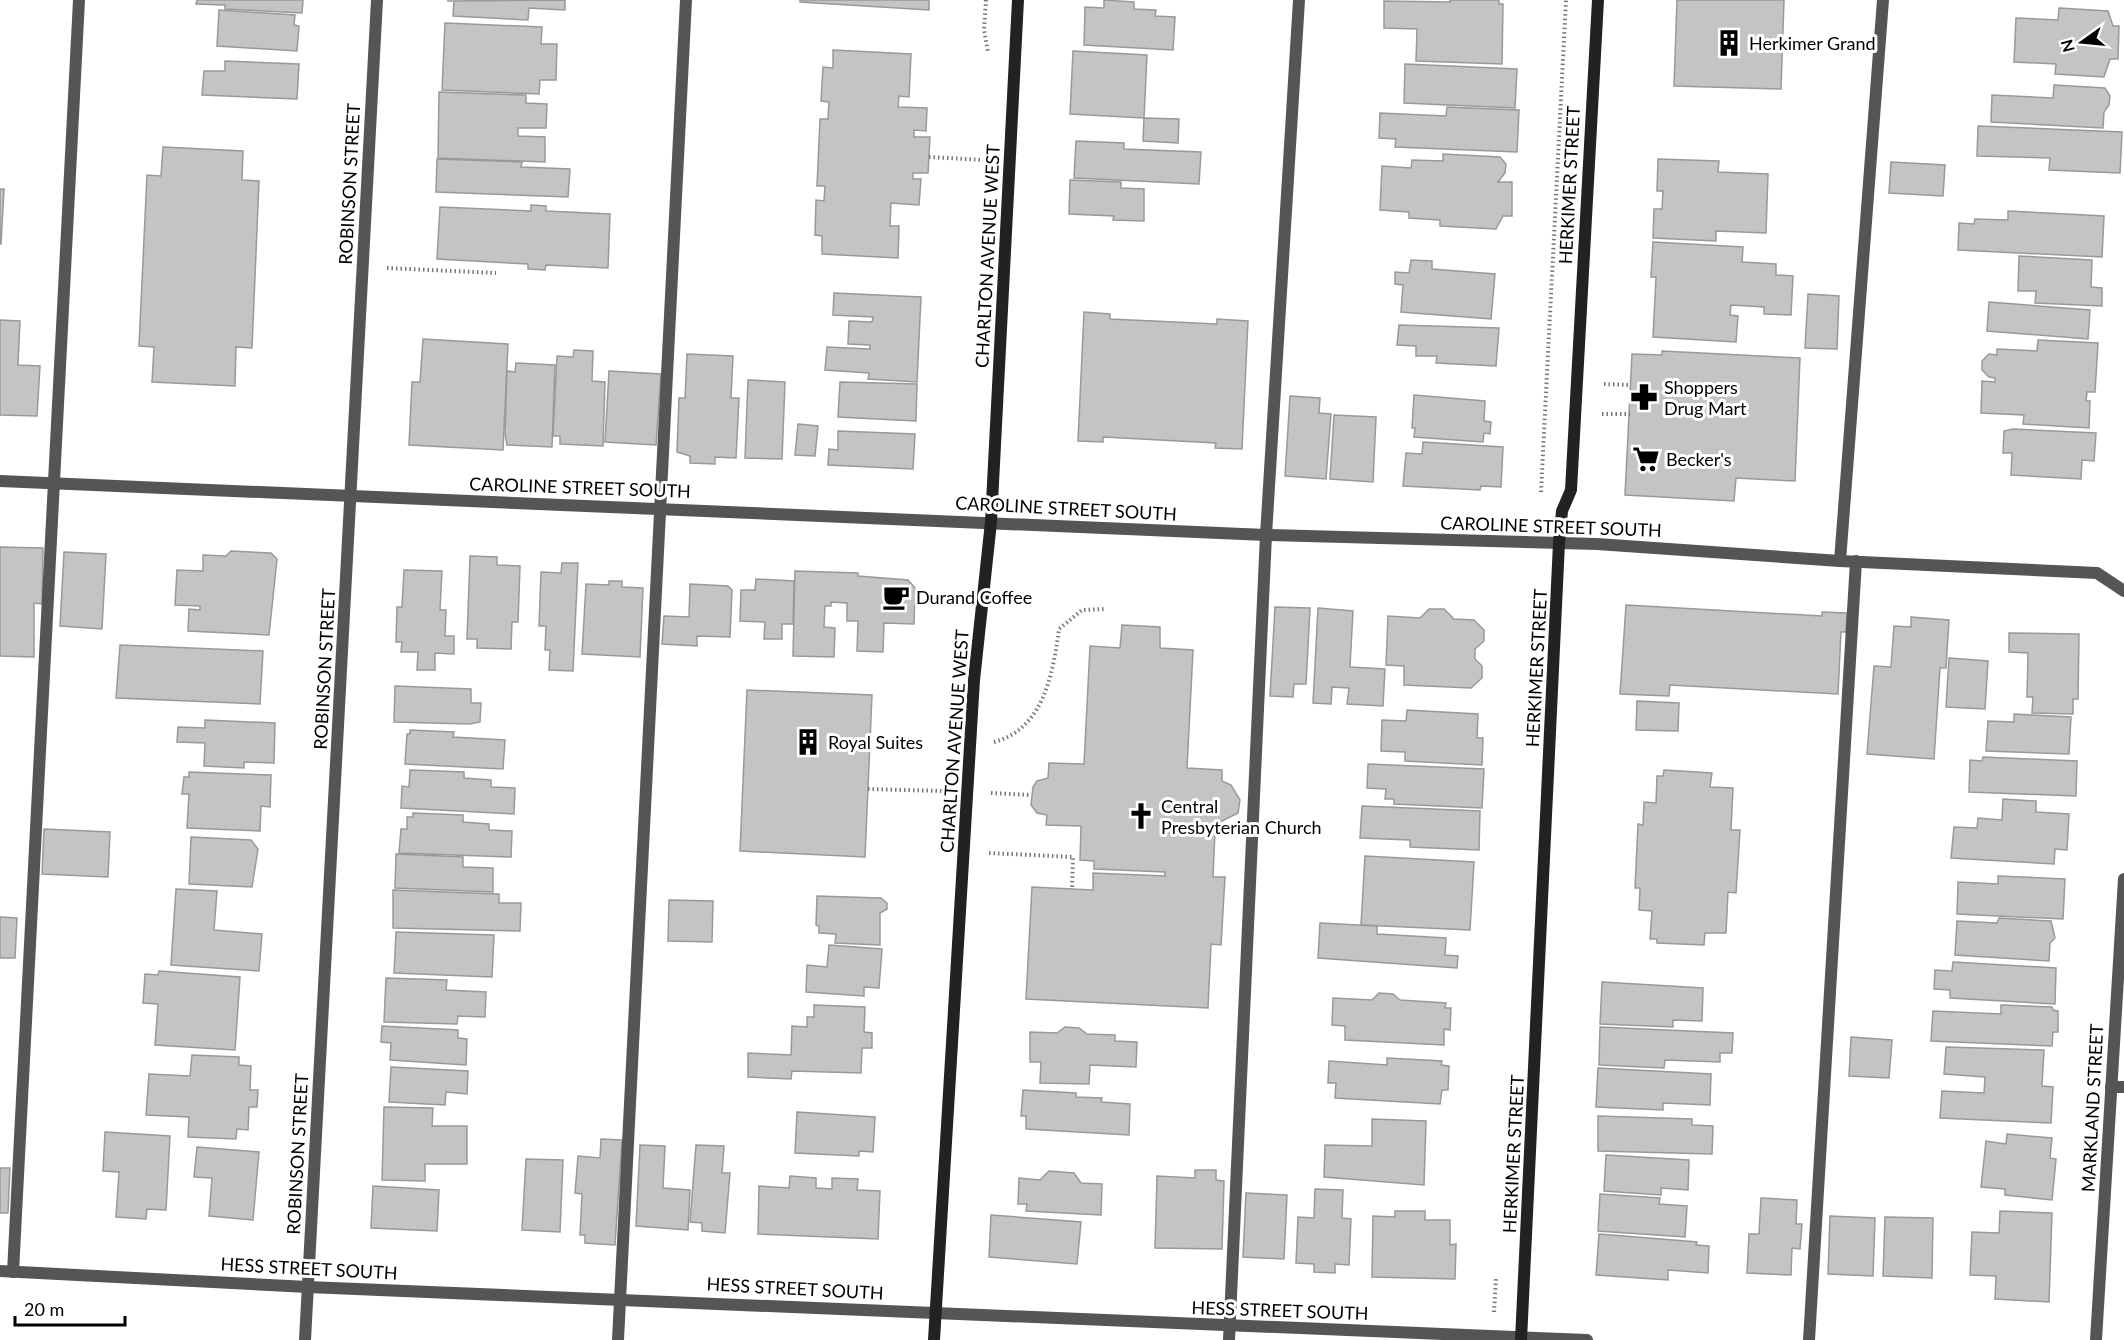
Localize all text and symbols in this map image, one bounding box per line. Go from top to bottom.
north arrow [2052,12,2112,72]
building icon: Herkimer Grand [1714,28,1744,58]
place label: Herkimer Grand [1749,32,1876,54]
text: N [2056,38,2078,54]
street label: ROBINSON STREET [334,102,364,265]
street label: HERKIMER STREET [1554,105,1584,265]
street label: CHARLTON AVENUE WEST [970,143,1004,368]
place label: Shoppers Drug Mart [1664,376,1747,419]
pharmacy icon: Shoppers Drug Mart [1629,382,1659,412]
supermarket icon: Becker's [1631,444,1661,474]
place label: Becker's [1666,448,1732,470]
street label: CAROLINE STREET SOUTH [469,472,691,502]
street label: CAROLINE STREET SOUTH [955,491,1177,525]
street label: CAROLINE STREET SOUTH [1440,511,1662,541]
cafe icon: Durand Coffee [881,582,911,612]
place label: Durand Coffee [916,586,1032,608]
street label: ROBINSON STREET [309,587,339,750]
street label: HERKIMER STREET [1521,588,1551,748]
street label: CHARLTON AVENUE WEST [935,628,973,853]
building icon: Royal Suites [793,727,823,757]
place label: Royal Suites [828,731,923,753]
place label: Central Presbyterian Church [1161,795,1322,838]
church icon: Central Presbyterian Church [1126,801,1156,831]
street label: MARKLAND STREET [2077,1023,2107,1193]
street label: ROBINSON STREET [282,1072,312,1235]
street label: HERKIMER STREET [1498,1074,1528,1234]
street label: HESS STREET SOUTH [220,1252,398,1284]
street label: HESS STREET SOUTH [706,1272,884,1304]
scale bar [15,1289,124,1327]
street label: HESS STREET SOUTH [1191,1296,1369,1324]
text: 20 m [24,1298,64,1320]

